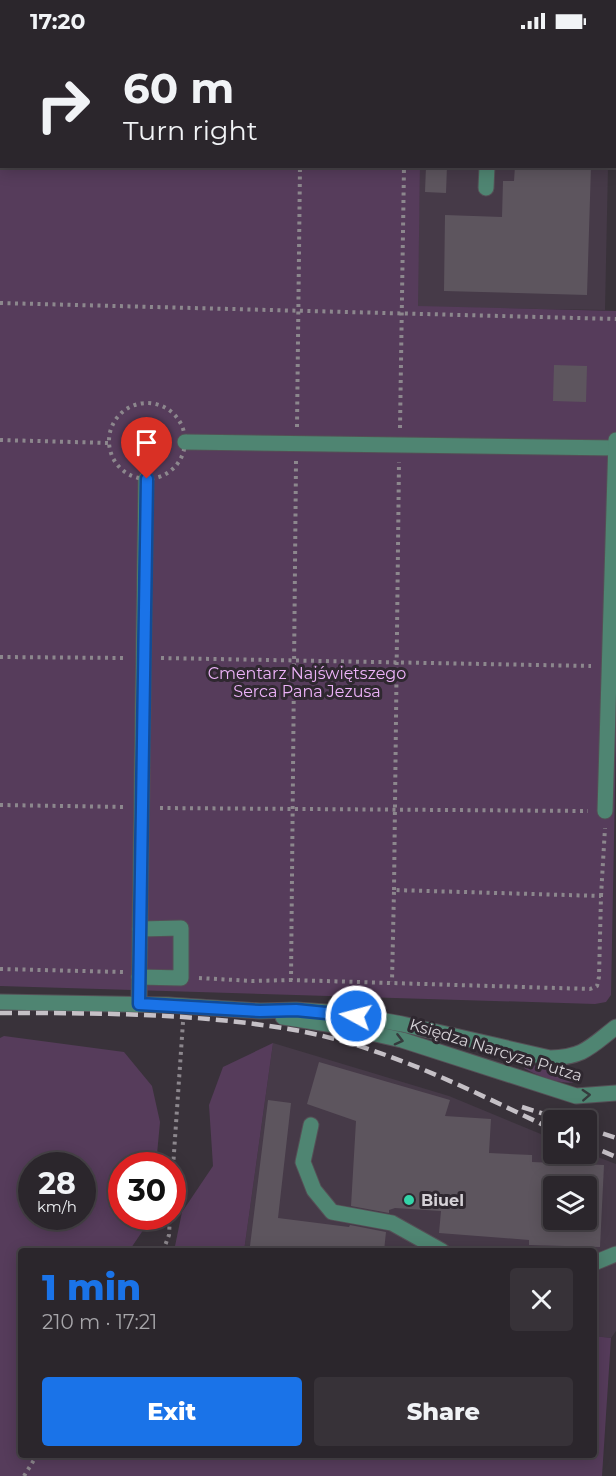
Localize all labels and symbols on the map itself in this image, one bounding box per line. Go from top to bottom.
pin [121,417,172,479]
park label: Cmentarz Najświętszego Serca Pana Jezusa [208,664,406,701]
position arrow [324,984,388,1048]
street label: Księdza Narcyza Putza [407,1015,585,1085]
one-way arrow [393,1033,404,1045]
one-way arrow [581,1089,590,1101]
speed limit sign: 30 [108,1152,186,1230]
place label: Biuel [421,1191,464,1210]
marker: Biuel [402,1193,416,1207]

